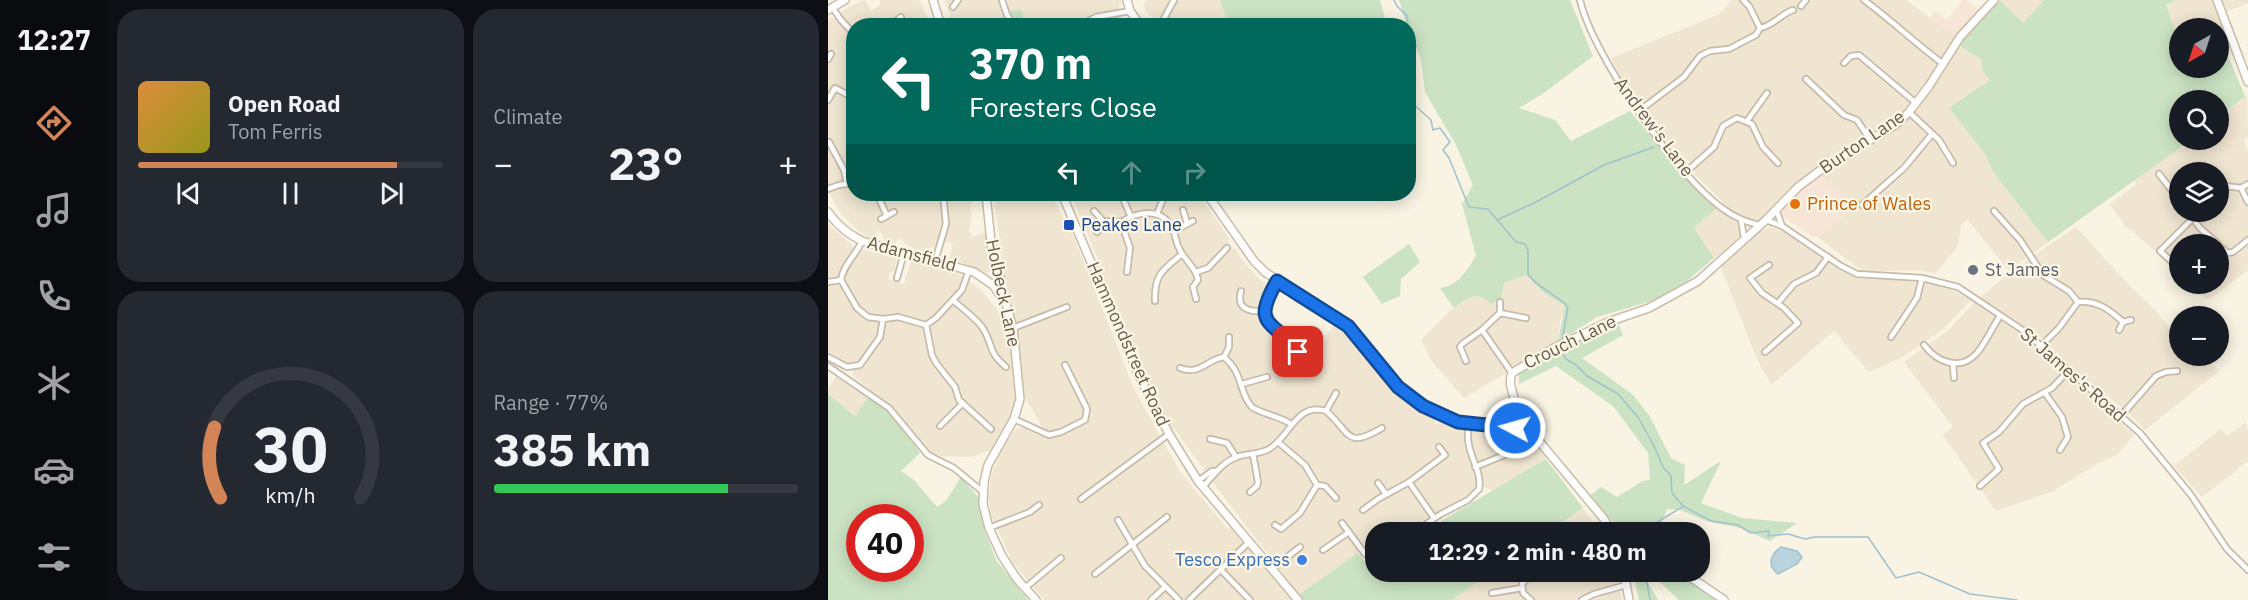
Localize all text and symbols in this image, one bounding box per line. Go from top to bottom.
north arrow [2169,18,2229,78]
map controls [2169,18,2229,366]
text: 12:27 [17,22,91,57]
text: 370 m [969,36,1092,91]
icon: left [870,42,948,120]
street label: Andrew's Lane [1609,72,1699,181]
text: Open Road [228,89,341,118]
text: Foresters Close [969,89,1157,124]
button: search [2169,90,2229,150]
icon: directions [33,102,75,144]
text: Climate [494,103,562,130]
street label: Burton Lane [1815,105,1909,179]
text: Tom Ferris [228,118,323,145]
text: 23° [608,134,683,192]
text: − [494,142,513,185]
text: + [778,142,798,185]
icon: left [1052,156,1085,189]
icon: ahead [1115,156,1148,189]
icon: right [1178,156,1211,189]
button: layers [2169,162,2229,222]
icon: previous [172,177,205,210]
icon: pause [274,177,307,210]
icon: next [375,177,408,210]
icon: music [33,189,75,231]
place label: Prince of Wales [1807,192,1931,215]
marker: Prince of Wales [1788,197,1802,211]
place label: Peakes Lane [1081,213,1182,236]
marker: Peakes Lane [1062,218,1076,232]
street label: Adamsfield [865,231,959,276]
button: + [2169,234,2229,294]
street label: Holbeck Lane [981,237,1026,349]
street label: Hammondstreet Road [1082,258,1175,430]
place label: St James [1985,258,2059,281]
marker: St James [1966,263,1980,277]
icon: phone [33,275,75,317]
button: − [2169,306,2229,366]
street label: Crouch Lane [1520,309,1620,374]
street label: St James's Road [2016,322,2131,427]
pin [1272,326,1323,377]
icon: arrive [1281,335,1314,368]
icon: climate [33,362,75,404]
text: Range · 77% [494,389,608,416]
position arrow [1483,396,1547,460]
text: 30 [253,408,328,489]
text: 385 km [494,420,651,478]
icon: car [33,449,75,491]
text: km/h [265,481,315,509]
speed limit sign: 40 [846,504,924,582]
icon: filters [33,536,75,578]
text: 12:29 · 2 min · 480 m [1428,537,1647,566]
place label: Tesco Express [1175,548,1290,571]
marker: Tesco Express [1295,553,1309,567]

